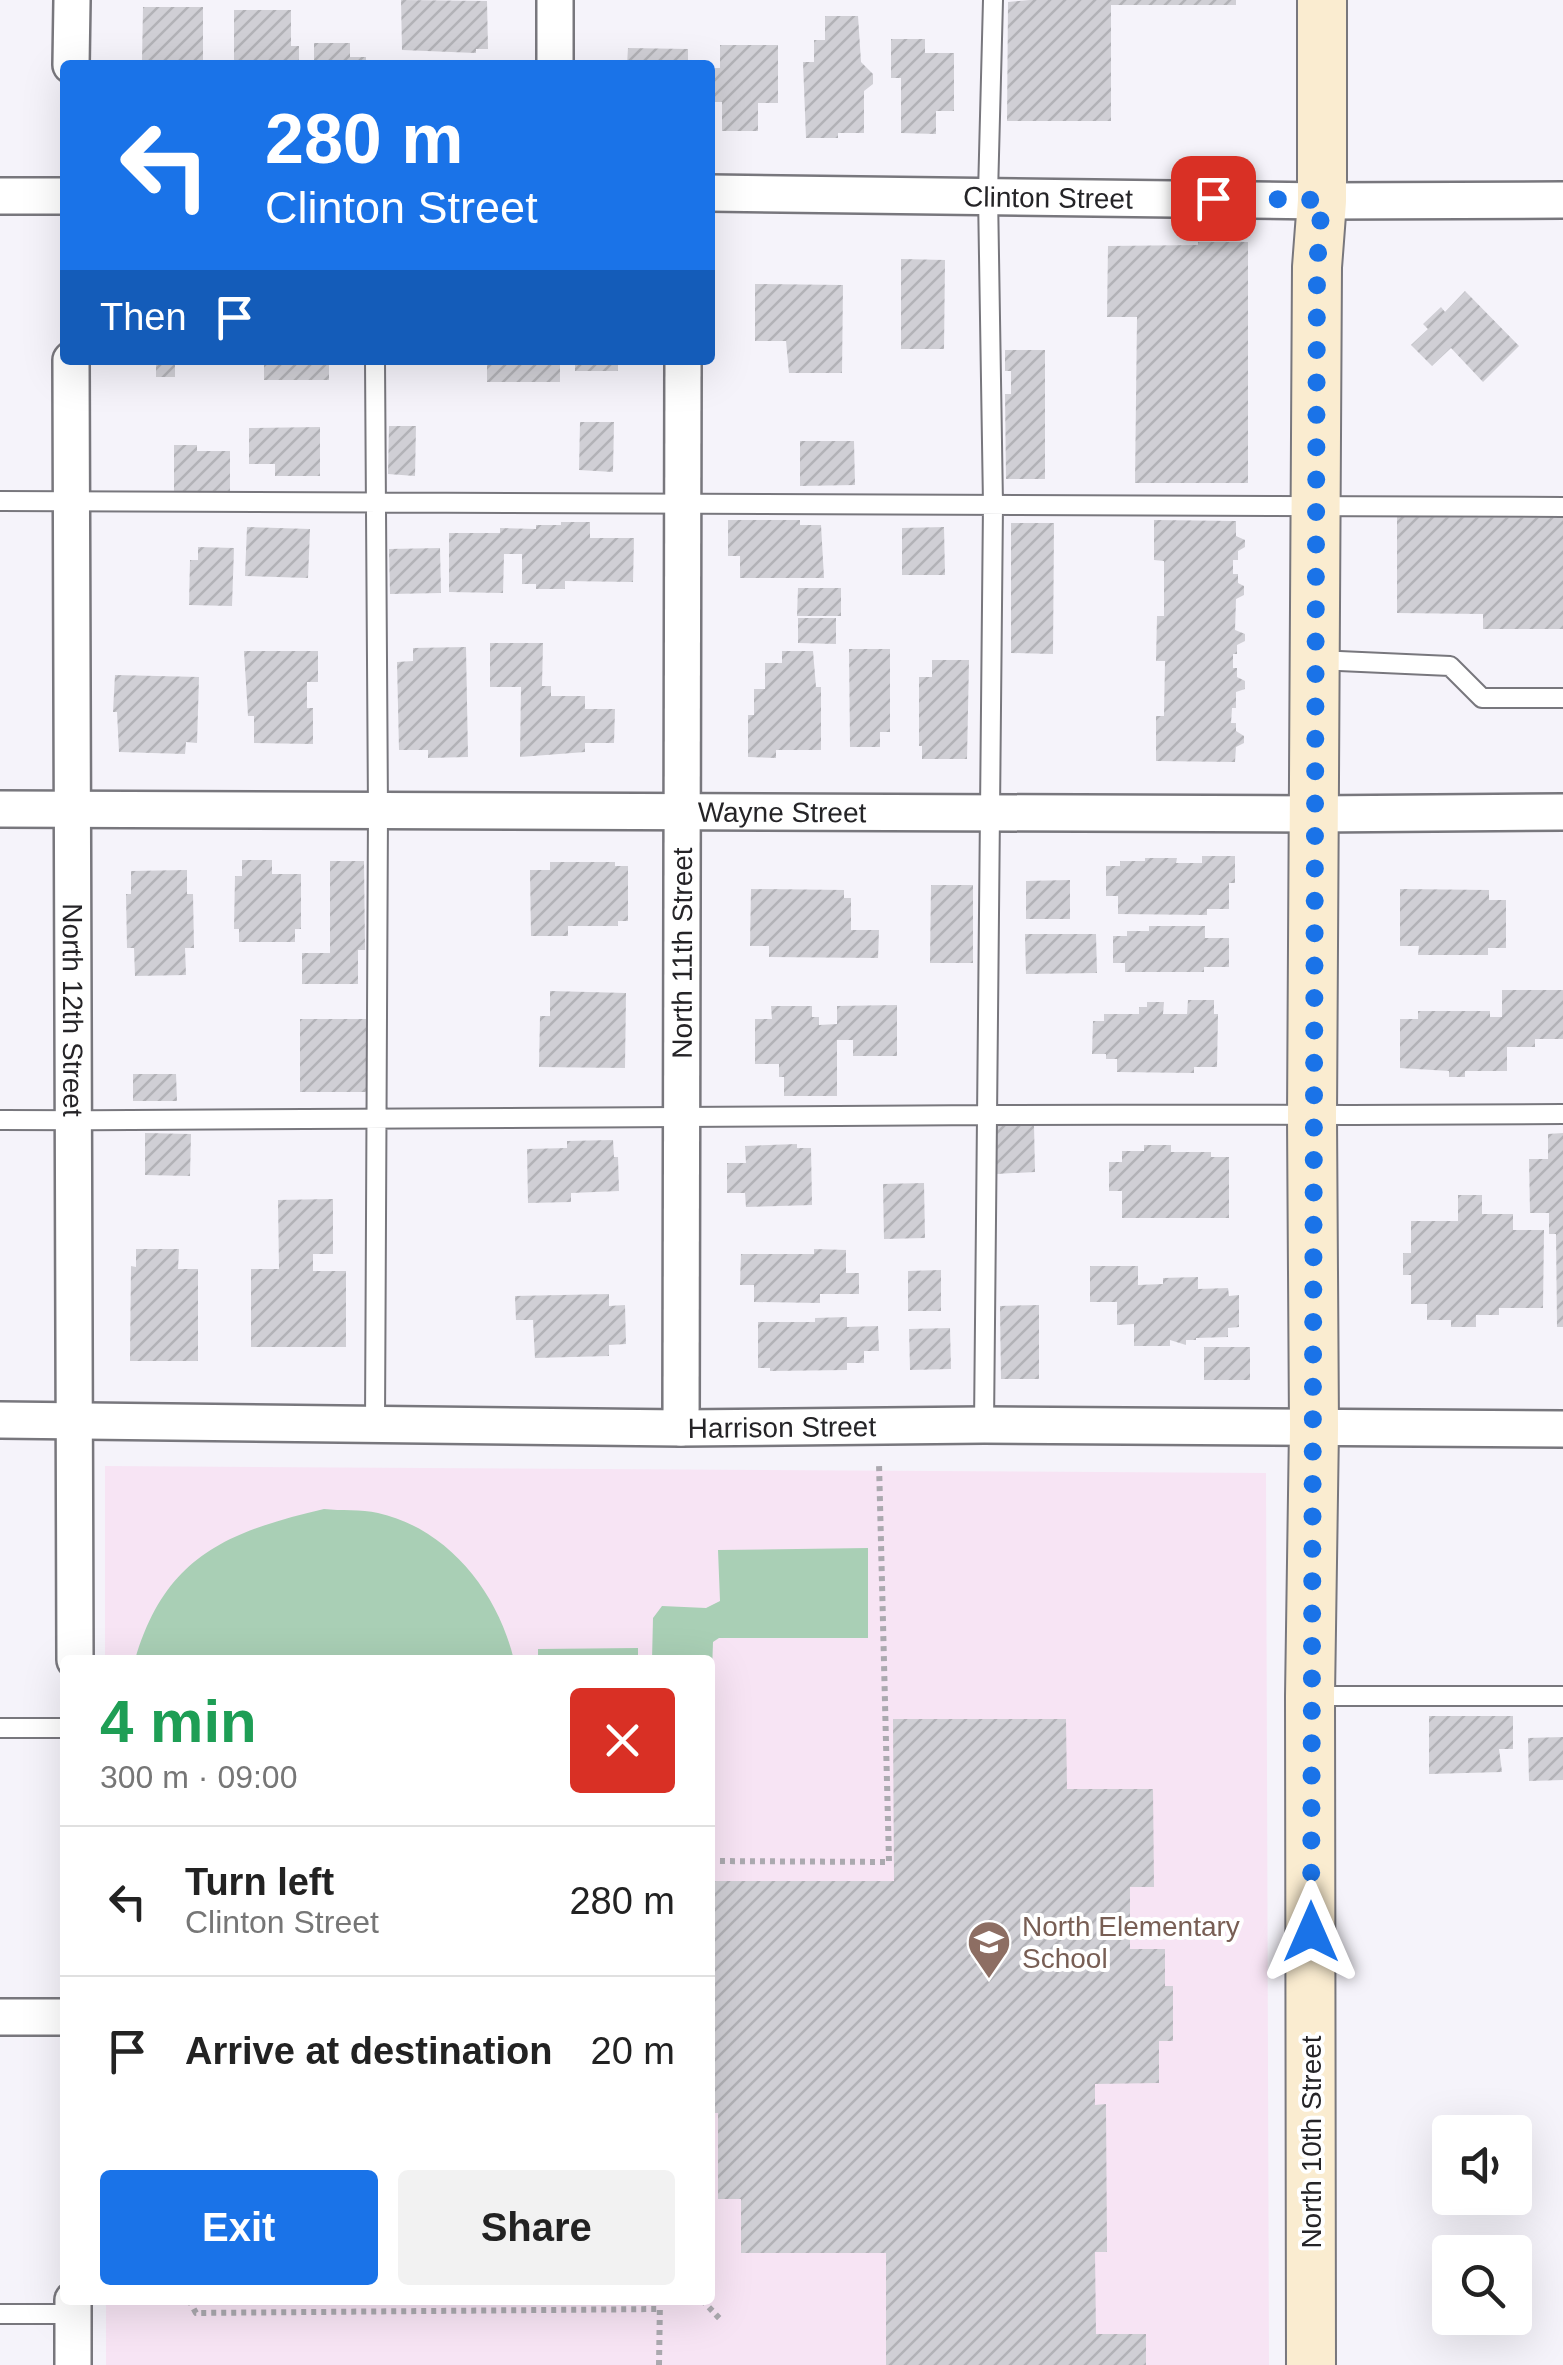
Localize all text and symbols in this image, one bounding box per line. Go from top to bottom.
icon: left [100,100,230,230]
text: 280 m [265,100,463,178]
pin [1171,156,1256,241]
icon: arrive [1186,171,1241,226]
street label: Clinton Street [963,181,1133,215]
text: Clinton Street [265,182,538,233]
icon: arrive [207,290,262,345]
text: Then [100,296,187,338]
street label: Wayne Street [698,797,867,828]
street label: North 11th Street [667,847,698,1059]
street label: North 12th Street [57,903,88,1117]
street label: Harrison Street [688,1411,877,1444]
text: 4 min [100,1688,257,1755]
button: close [570,1688,675,1793]
text: 300 m · 09:00 [100,1759,297,1795]
text: Turn left [185,1861,334,1903]
icon: left [100,1874,155,1929]
text: 280 m [569,1880,675,1922]
position arrow [1259,1880,1363,1984]
text: Clinton Street [185,1904,379,1940]
place label: North Elementary School [1022,1911,1240,1974]
school or university icon: North Elementary School [966,1919,1012,1980]
icon: arrive [100,2024,155,2079]
text: Arrive at destination [185,2030,552,2072]
text: 20 m [591,2030,675,2072]
street label: North 10th Street [1296,2035,1327,2249]
map controls [1432,2115,1532,2335]
button: sound [1432,2115,1532,2215]
button: Exit [100,2170,378,2285]
button: Share [398,2170,675,2285]
button: search [1432,2235,1532,2335]

